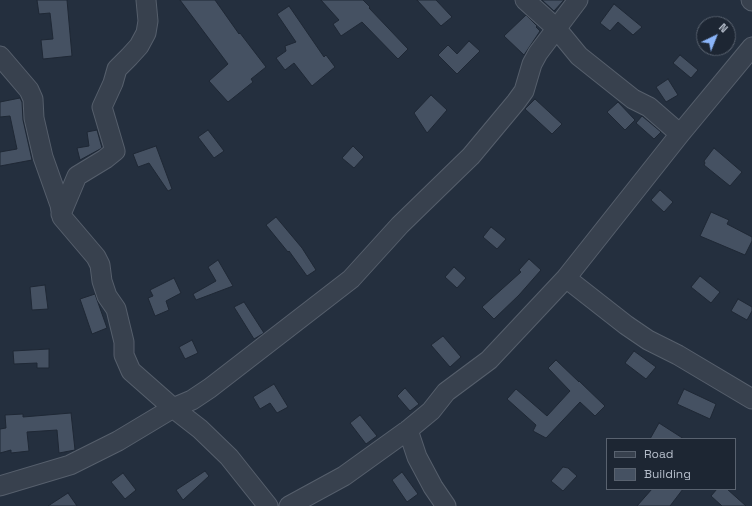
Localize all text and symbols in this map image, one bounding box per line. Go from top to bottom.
north arrow [696,16,736,56]
text: N [716,20,731,36]
legend [606,438,736,490]
text: Road [644,446,673,462]
text: Building [644,466,691,482]

